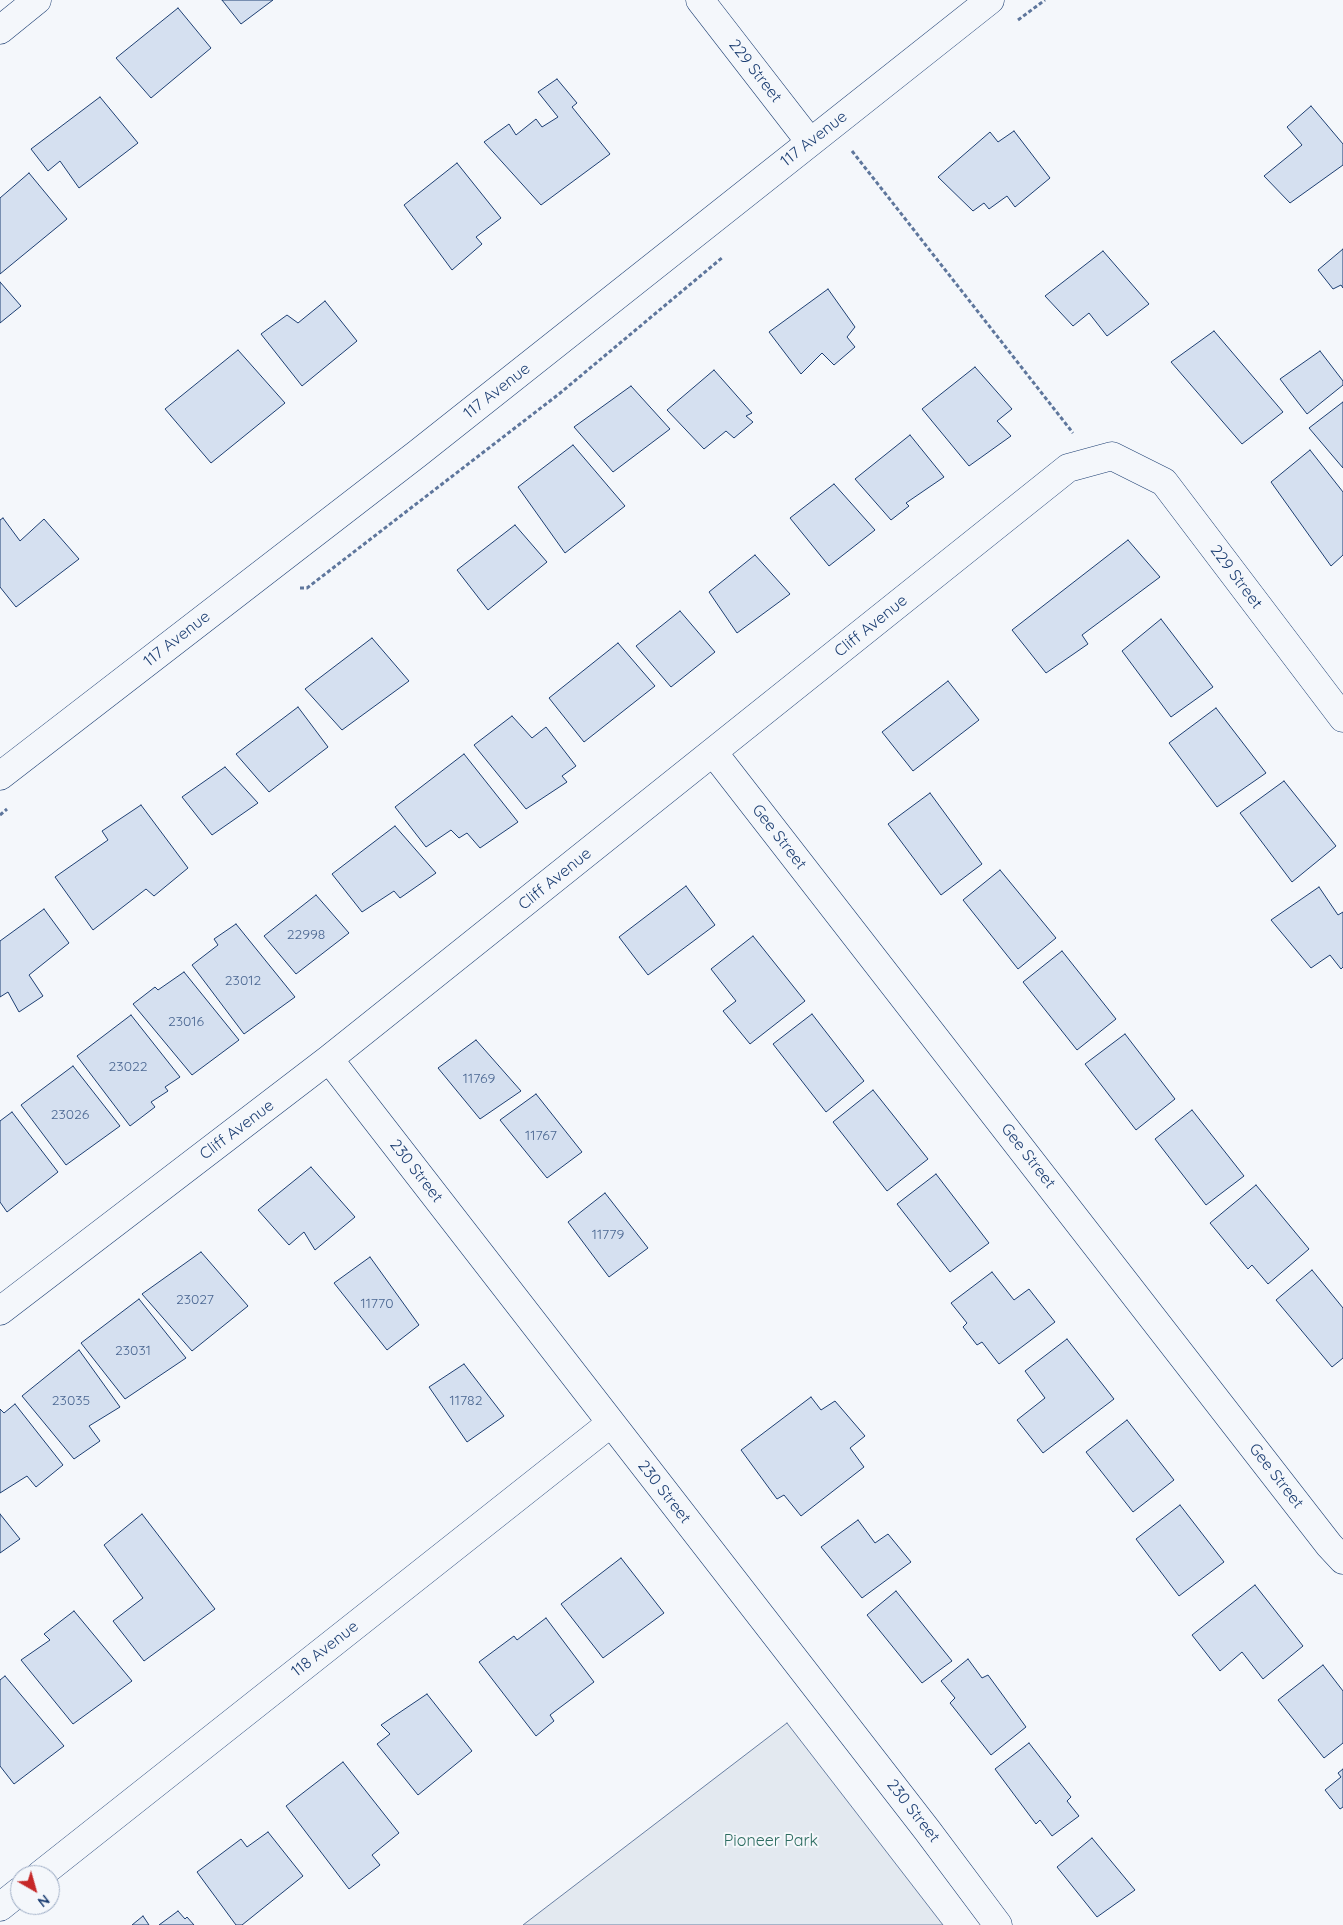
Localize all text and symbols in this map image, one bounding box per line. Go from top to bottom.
street label: 229 Street [724,36,786,106]
street label: 117 Avenue [777,107,851,171]
street label: 117 Avenue [460,359,534,423]
street label: 229 Street [1206,541,1266,613]
street label: Cliff Avenue [831,591,911,661]
street label: 117 Avenue [140,607,214,671]
street label: Gee Street [748,801,810,873]
street label: Cliff Avenue [515,844,595,914]
house number: 22998 [287,927,325,943]
house number: 23012 [225,973,261,989]
house number: 23016 [168,1014,204,1030]
house number: 23022 [109,1059,147,1075]
house number: 11769 [463,1071,495,1087]
street label: Cliff Avenue [196,1096,278,1164]
house number: 23026 [51,1107,89,1123]
street label: Gee Street [997,1120,1059,1192]
house number: 11767 [525,1128,557,1144]
street label: 230 Street [385,1136,447,1206]
house number: 11779 [592,1227,624,1243]
house number: 23027 [176,1292,214,1308]
house number: 11770 [360,1296,394,1312]
house number: 23031 [115,1343,151,1359]
house number: 23035 [52,1393,90,1409]
house number: 11782 [450,1393,482,1409]
street label: Gee Street [1245,1440,1307,1512]
street label: 230 Street [633,1457,695,1527]
street label: 118 Avenue [288,1617,362,1681]
street label: 230 Street [882,1776,944,1846]
park label: Pioneer Park [724,1831,818,1851]
north arrow [10,1865,60,1915]
text: N [34,1891,53,1911]

